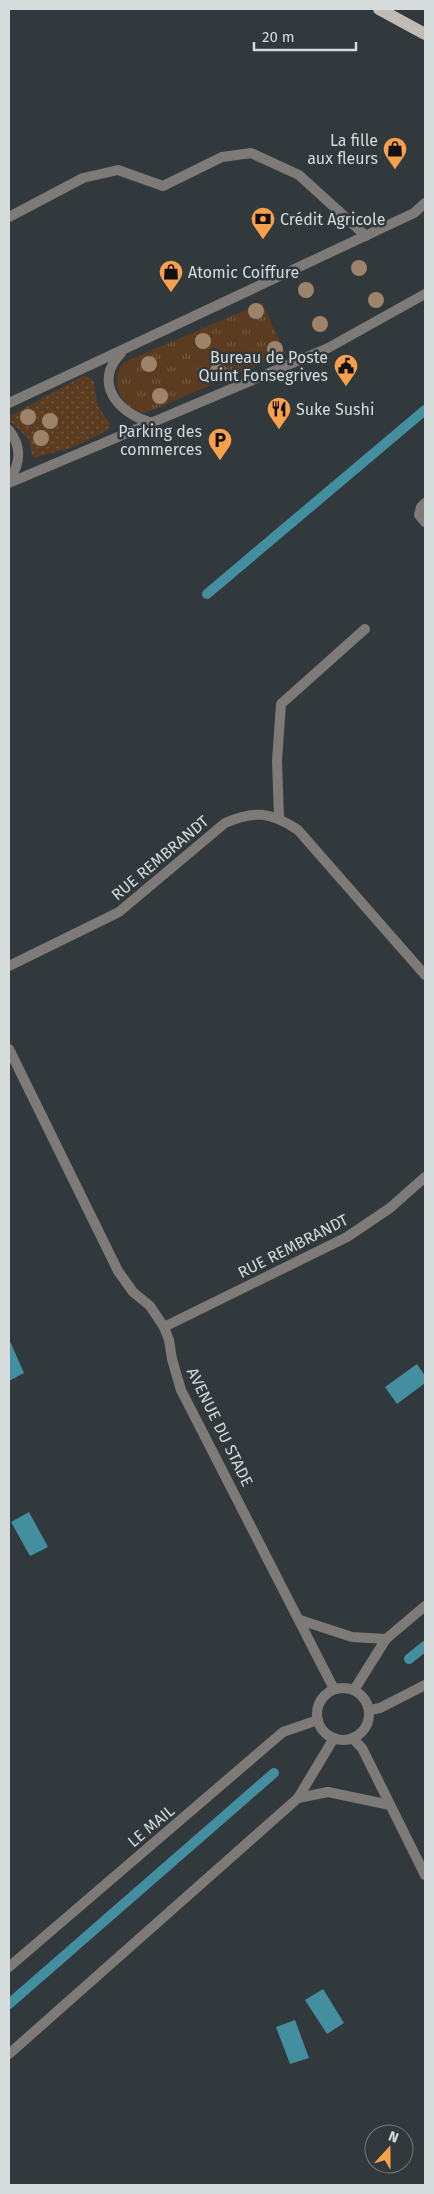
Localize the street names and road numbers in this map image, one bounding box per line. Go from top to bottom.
street label: RUE REMBRANDT [107,811,213,904]
street label: RUE REMBRANDT [235,1210,352,1282]
street label: AVENUE DU STADE [183,1365,257,1489]
street label: LE MAIL [124,1801,178,1851]

